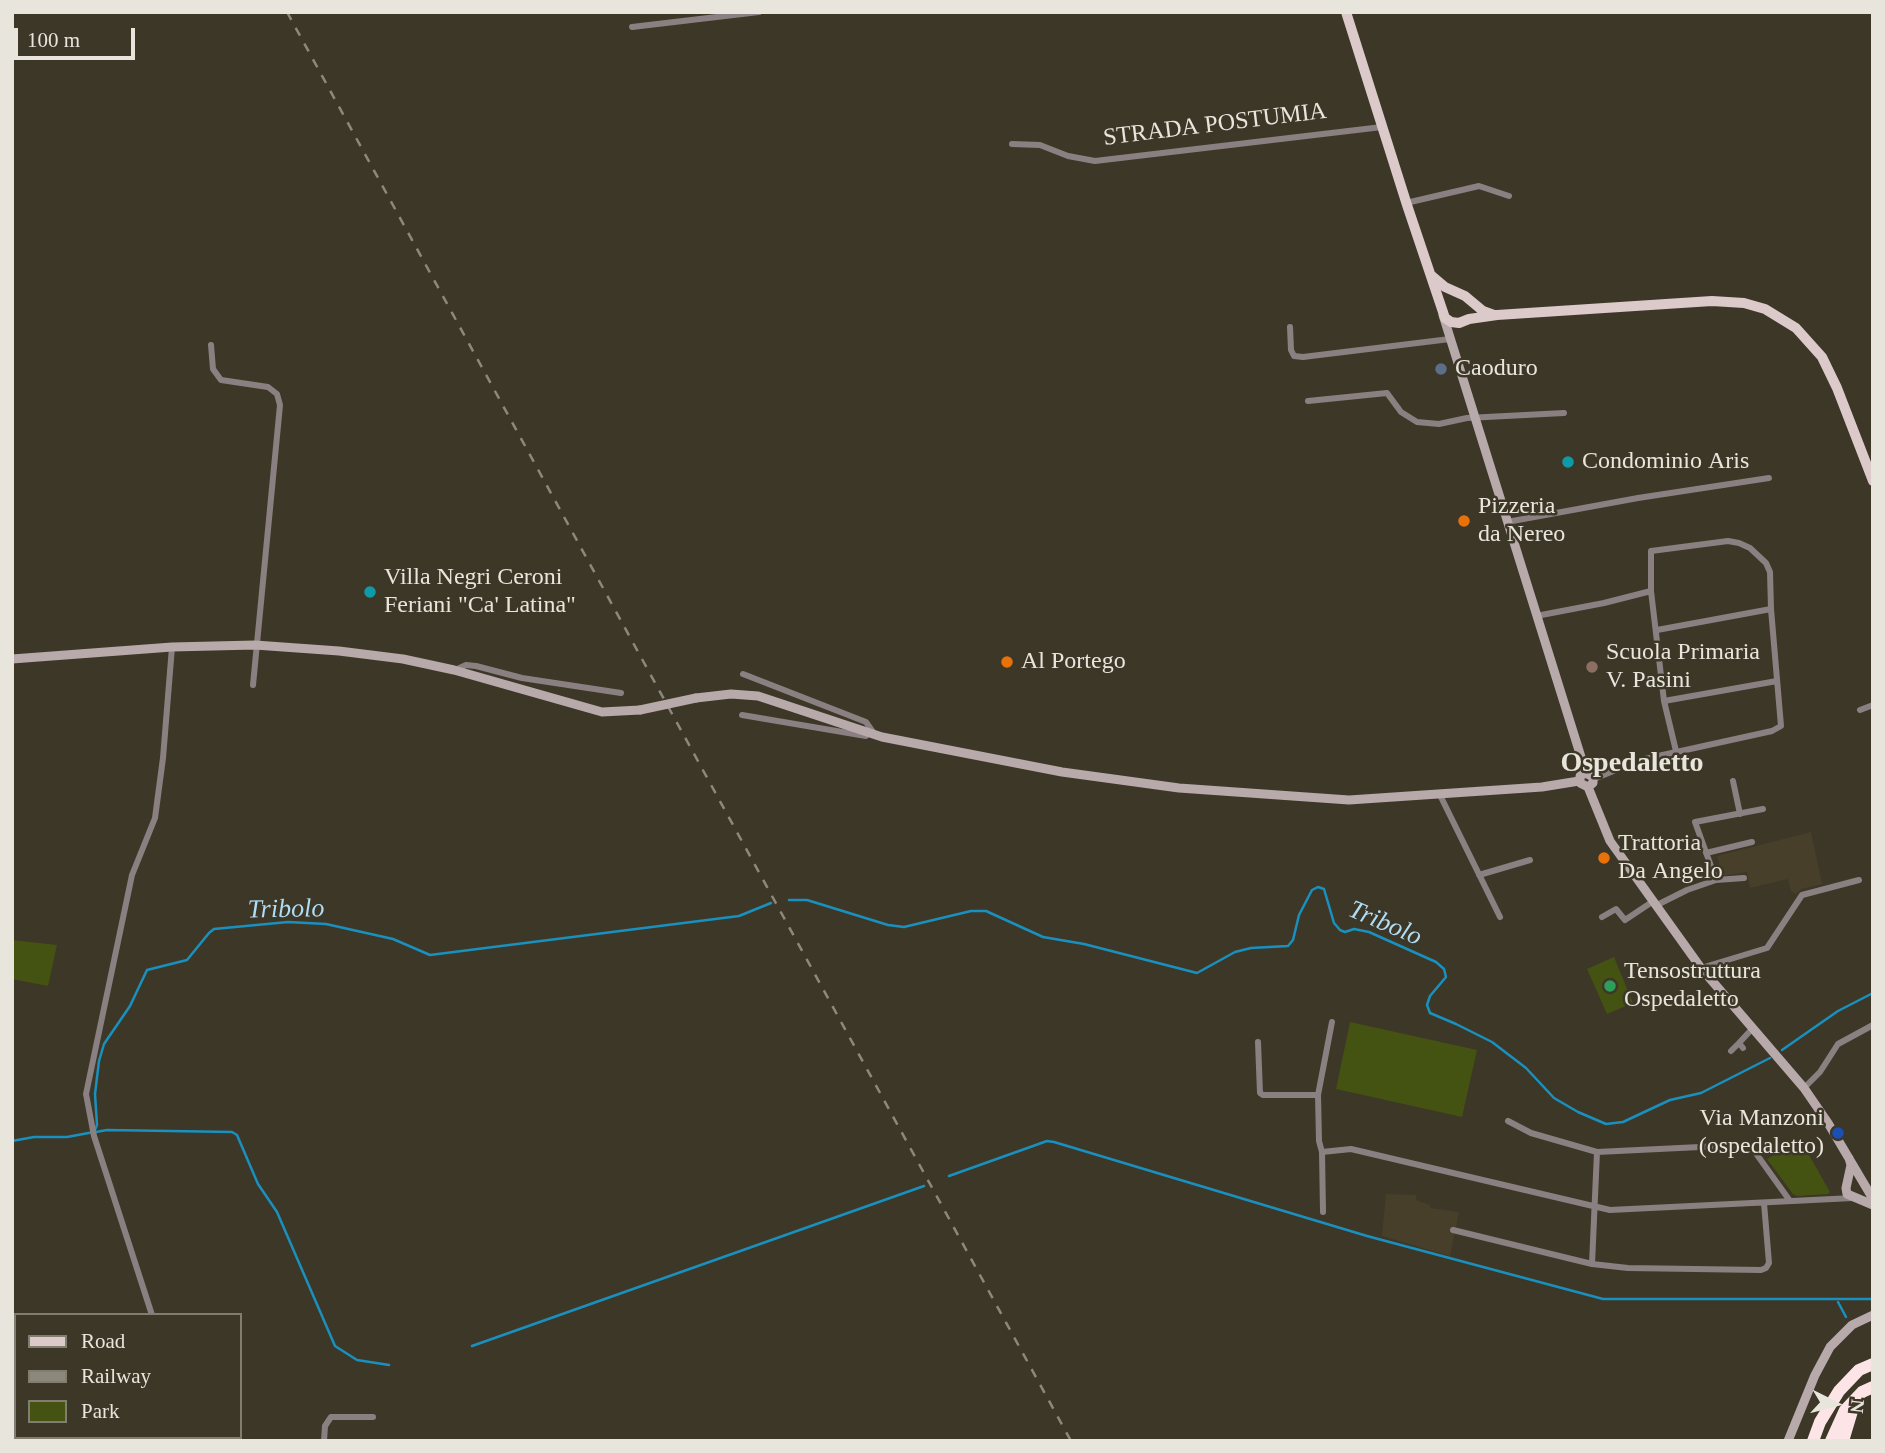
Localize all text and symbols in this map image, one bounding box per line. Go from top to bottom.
scale bar [18,14,138,58]
text: 100 m [27,28,80,52]
street label: STRADA POSTUMIA [1102,97,1328,153]
place label: Caoduro [1455,355,1538,383]
marker: Caoduro [1433,361,1449,377]
place label: Condominio Aris [1582,448,1749,476]
marker: Condominio Aris [1560,454,1576,470]
place label: Pizzeria da Nereo [1478,493,1565,549]
marker: Pizzeria da Nereo [1456,513,1472,529]
place label: Villa Negri Ceroni Feriani "Ca' Latina" [384,564,576,620]
marker: Villa Negri Ceroni Feriani "Ca' Latina" [362,584,378,600]
place label: Scuola Primaria V. Pasini [1606,639,1760,695]
place label: Al Portego [1021,648,1126,676]
marker: Al Portego [999,654,1015,670]
marker: Scuola Primaria V. Pasini [1584,659,1600,675]
district label: Ospedaletto [1560,747,1704,781]
place label: Trattoria Da Angelo [1618,830,1723,886]
marker: Trattoria Da Angelo [1596,850,1612,866]
water label: Tribolo [247,894,325,926]
water label: Tribolo [1344,895,1426,953]
place label: Tensostruttura Ospedaletto [1624,958,1761,1014]
marker: Tensostruttura Ospedaletto [1602,978,1618,994]
place label: Via Manzoni (ospedaletto) [1699,1105,1824,1161]
marker: Via Manzoni (ospedaletto) [1830,1125,1846,1141]
legend [14,1313,242,1439]
text: Road [81,1329,125,1353]
text: Railway [81,1364,151,1388]
north arrow [1801,1369,1871,1439]
text: N [1846,1398,1869,1414]
text: Park [81,1399,120,1423]

